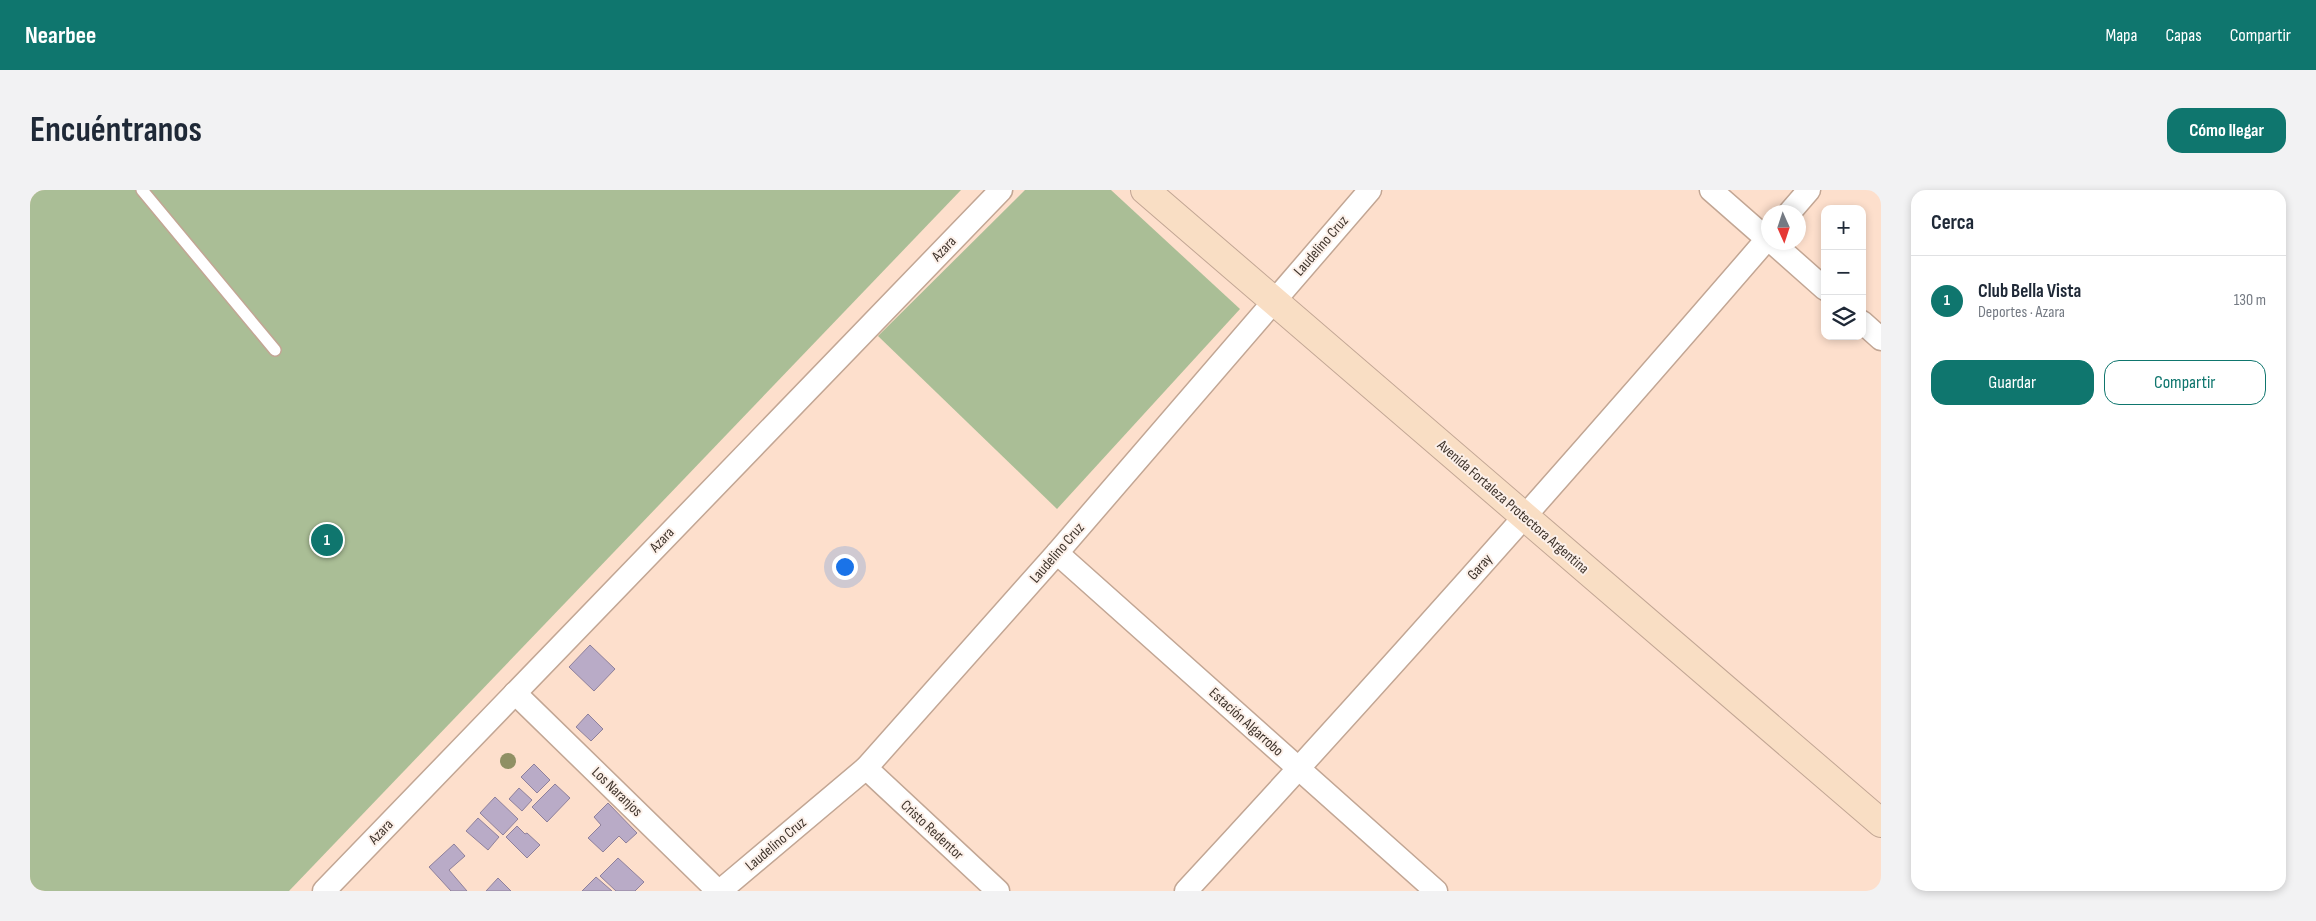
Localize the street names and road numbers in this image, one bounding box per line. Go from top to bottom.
street label: Laudelino Cruz [1290,211,1353,280]
street label: Azara [927,232,961,266]
street label: Avenida Fortaleza Protectora Argentina [1432,435,1593,578]
street label: Laudelino Cruz [1026,518,1089,587]
street label: Azara [645,523,679,557]
street label: Garay [1463,550,1497,584]
street label: Estación Algarrobo [1205,684,1287,760]
street label: Los Naranjos [588,763,646,821]
street label: Cristo Redentor [897,796,968,864]
street label: Laudelino Cruz [742,813,811,875]
street label: Azara [364,815,398,849]

